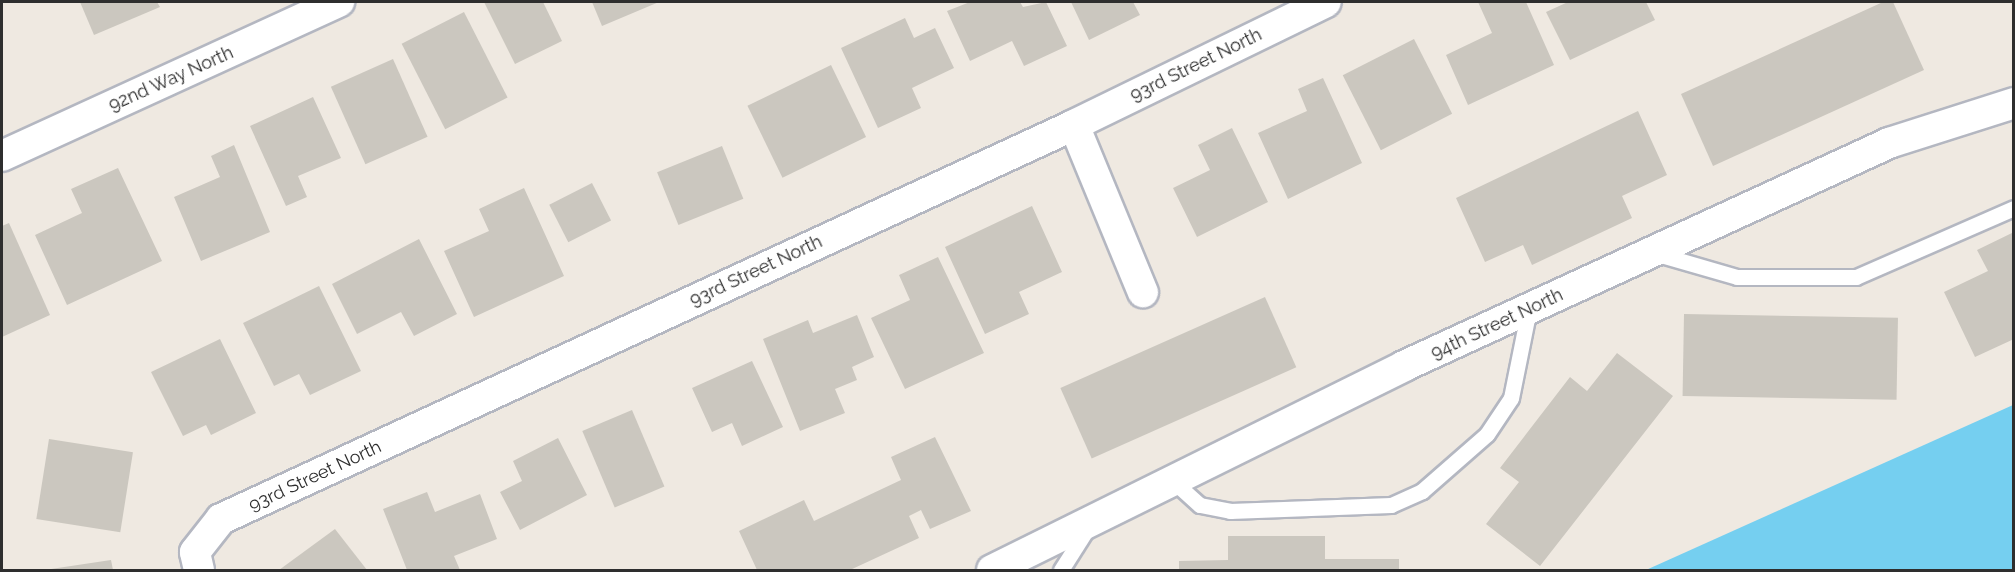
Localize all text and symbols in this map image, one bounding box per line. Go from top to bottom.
street label: 93rd Street North [1127,24,1265,106]
street label: 92nd Way North [105,42,237,116]
street label: 93rd Street North [686,231,826,311]
street label: 94th Street North [1428,284,1566,364]
street label: 93rd Street North [245,436,385,516]

